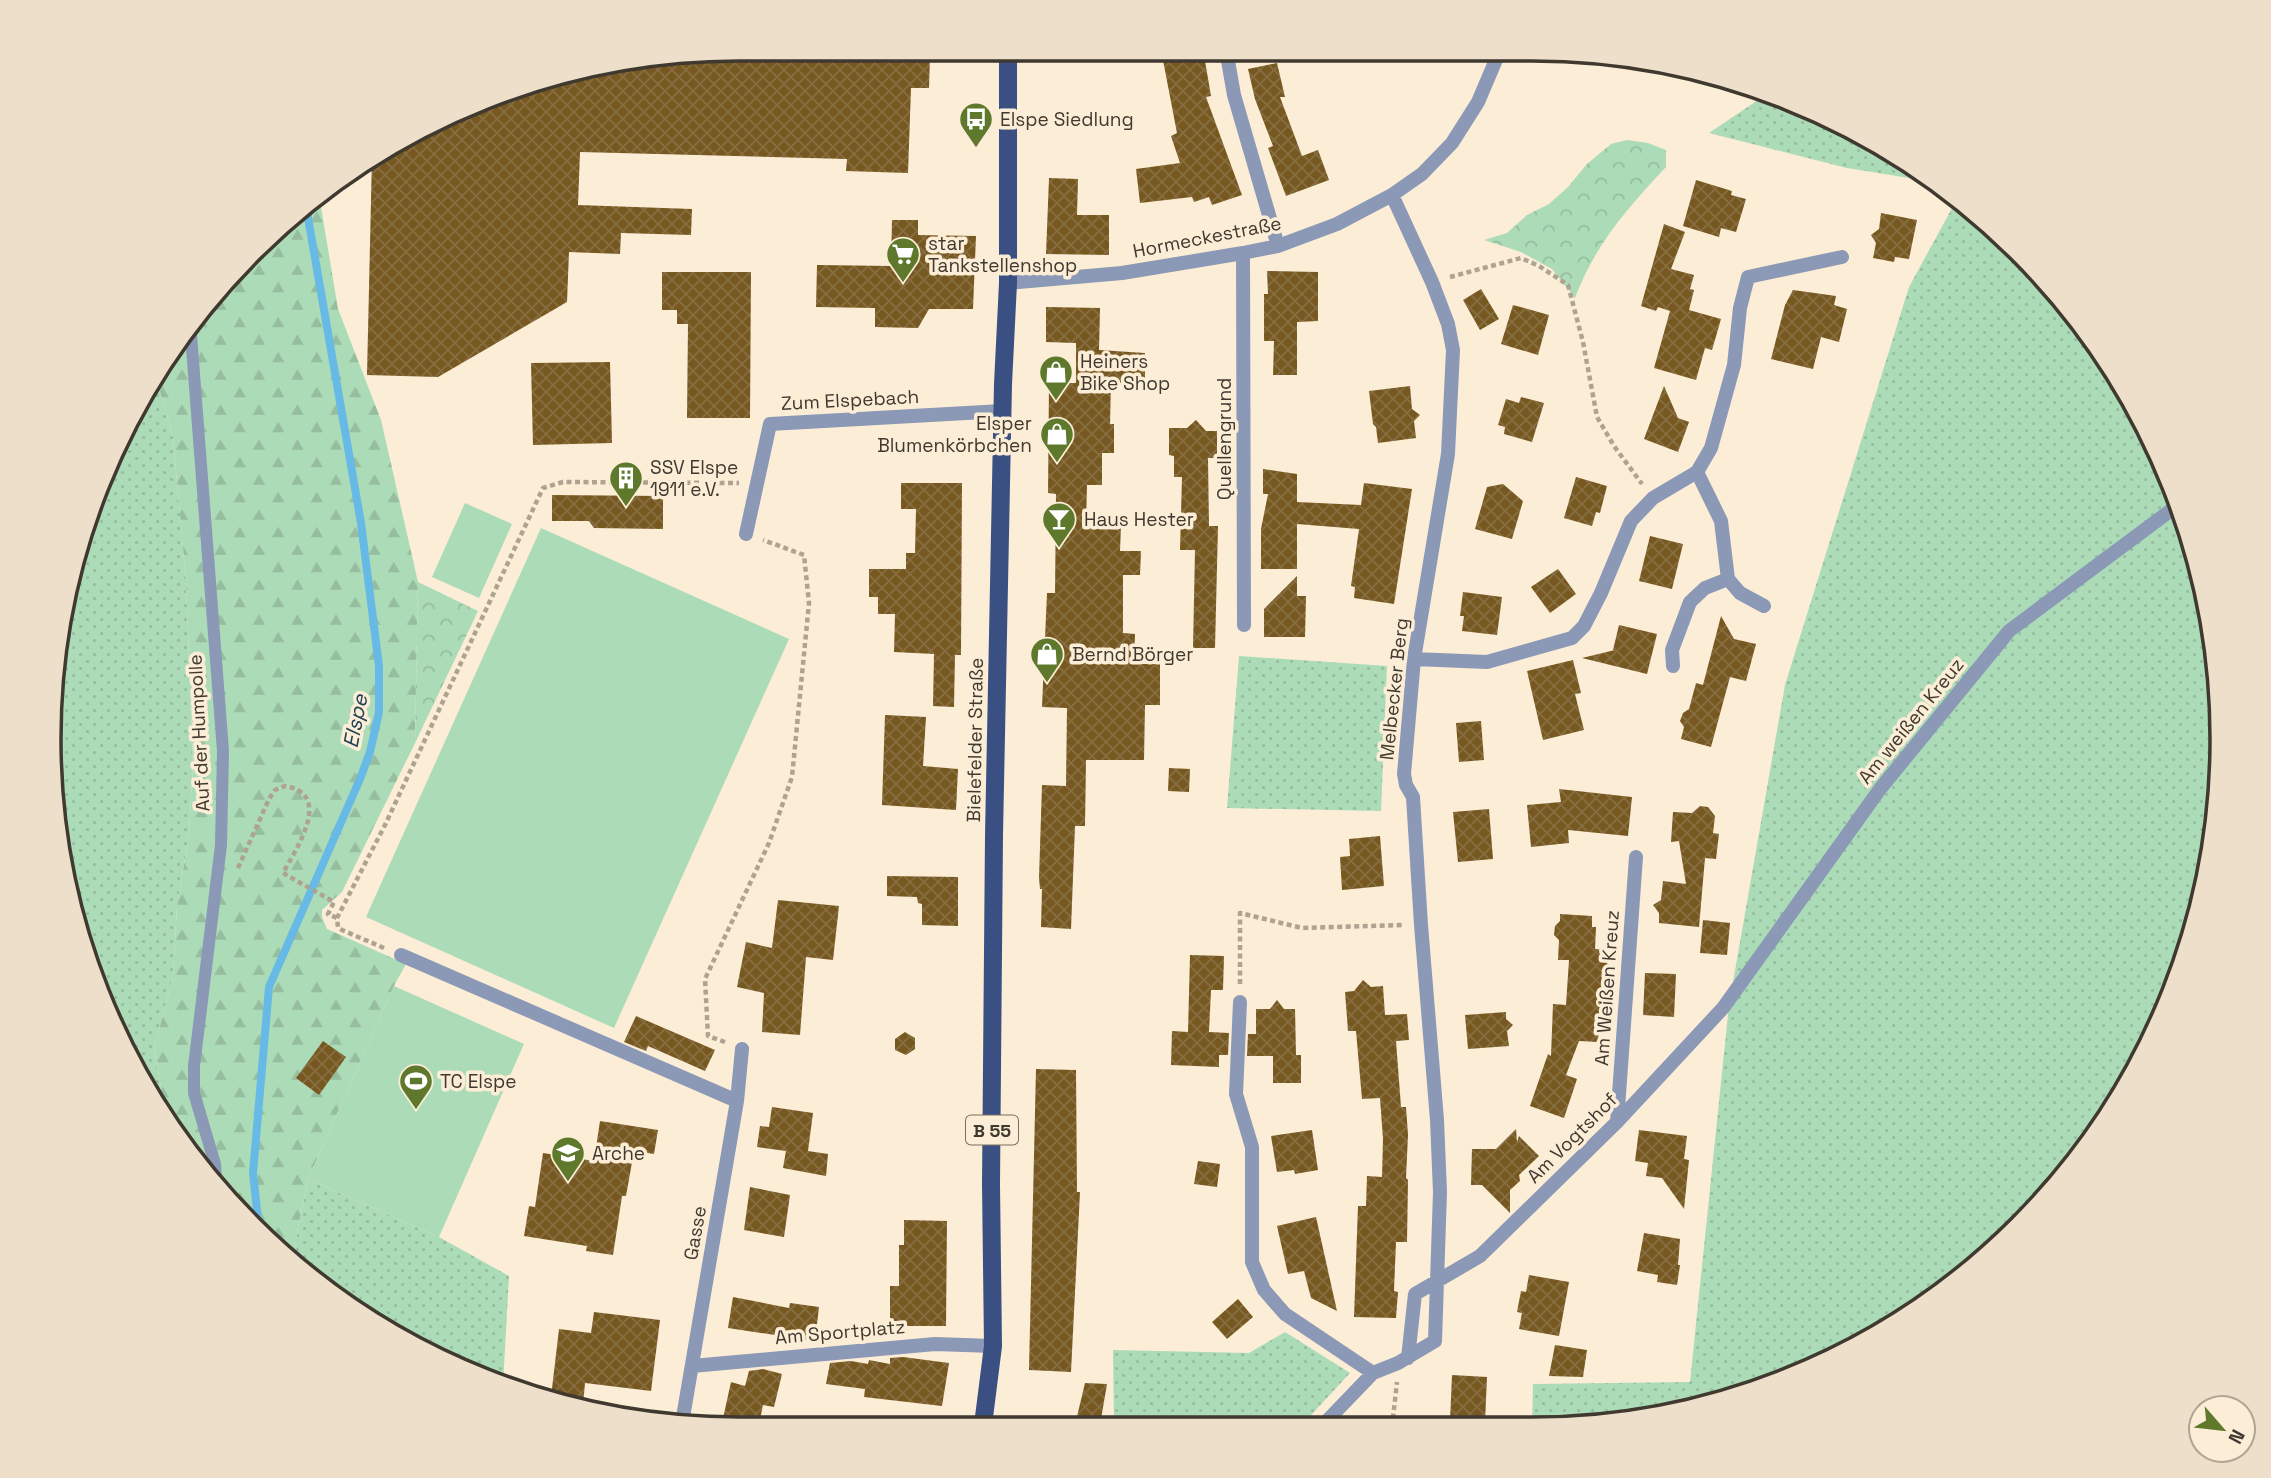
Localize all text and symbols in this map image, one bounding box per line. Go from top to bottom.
bus stop icon: Elspe Siedlung [957,100,995,149]
place label: Elspe Siedlung [1000,107,1134,132]
street label: Hormeckestraße [1131,210,1283,264]
place label: star Tankstellenshop [928,231,1077,278]
supermarket icon: star Tankstellenshop [884,235,922,284]
place label: Heiners Bike Shop [1080,349,1170,396]
shop icon: Heiners Bike Shop [1037,353,1075,402]
street label: Quellengrund [1212,378,1237,500]
street label: Zum Elspebach [780,384,920,416]
place label: Elsper Blumenkörbchen [877,411,1032,458]
shop icon: Elsper Blumenkörbchen [1038,415,1076,464]
place label: SSV Elspe 1911 e.V. [650,455,738,502]
building icon: SSV Elspe 1911 e.V. [607,459,645,508]
bar icon: Haus Hester [1040,500,1078,549]
place label: Haus Hester [1084,507,1194,532]
street label: Melbecker Berg [1374,617,1414,761]
shop icon: Bernd Börger [1028,635,1066,684]
place label: Bernd Börger [1072,642,1193,667]
street label: Am weißen Kreuz [1853,653,1969,789]
street label: Auf der Humpolle [182,654,216,812]
street label: Bielefelder Straße [961,657,989,823]
water label: Elspe [337,690,374,750]
street label: Am Weißen Kreuz [1589,909,1625,1067]
sports icon: TC Elspe [397,1062,435,1111]
place label: TC Elspe [440,1069,517,1094]
street label: Am Vogtshof [1521,1087,1623,1189]
road number: B 55 [966,1115,1018,1144]
school or university icon: Arche [549,1134,587,1183]
place label: Arche [592,1141,645,1166]
street label: Gasse [678,1204,712,1262]
street label: Am Sportplatz [774,1314,906,1350]
north arrow [2187,1394,2257,1464]
text: N [2223,1425,2251,1448]

